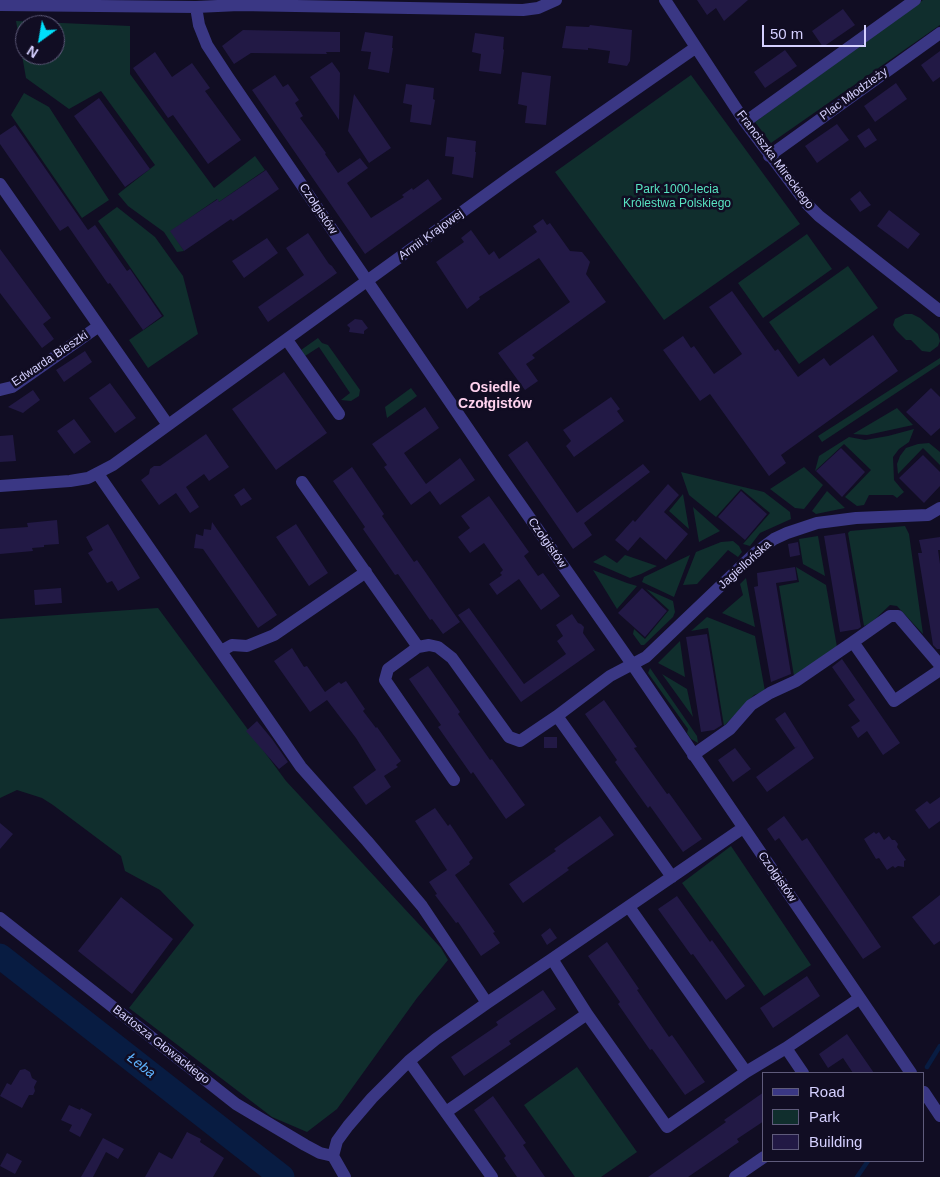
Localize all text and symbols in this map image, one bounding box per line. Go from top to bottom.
north arrow [15,15,65,65]
scale bar [765,15,869,47]
text: 50 m [770,25,803,42]
text: N [24,42,41,61]
street label: Plac Młodzieży [817,65,891,123]
street label: Franciszka Mireckiego [733,108,817,212]
street label: Czołgistów [296,181,340,237]
park label: Park 1000-lecia Królestwa Polskiego [623,183,731,211]
street label: Armii Krajowej [396,207,466,263]
street label: Edwarda Bieszki [9,328,91,390]
district label: Osiedle Czołgistów [458,380,532,412]
street label: Czołgistów [524,515,570,571]
street label: Jagiellońska [716,538,774,592]
street label: Czołgistów [754,849,800,905]
street label: Bartosza Głowackiego [110,1003,212,1087]
water label: Łeba [124,1050,158,1082]
legend [762,1072,925,1162]
text: Road [809,1083,845,1100]
text: Park [809,1108,840,1125]
text: Building [809,1133,862,1150]

